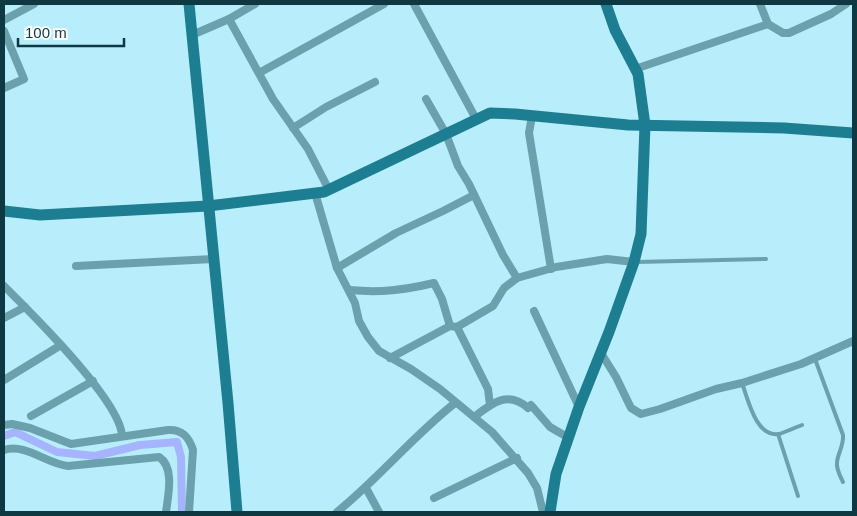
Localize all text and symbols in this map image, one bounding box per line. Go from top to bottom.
scale bar [18,15,124,47]
text: 100 m [25,24,67,41]

